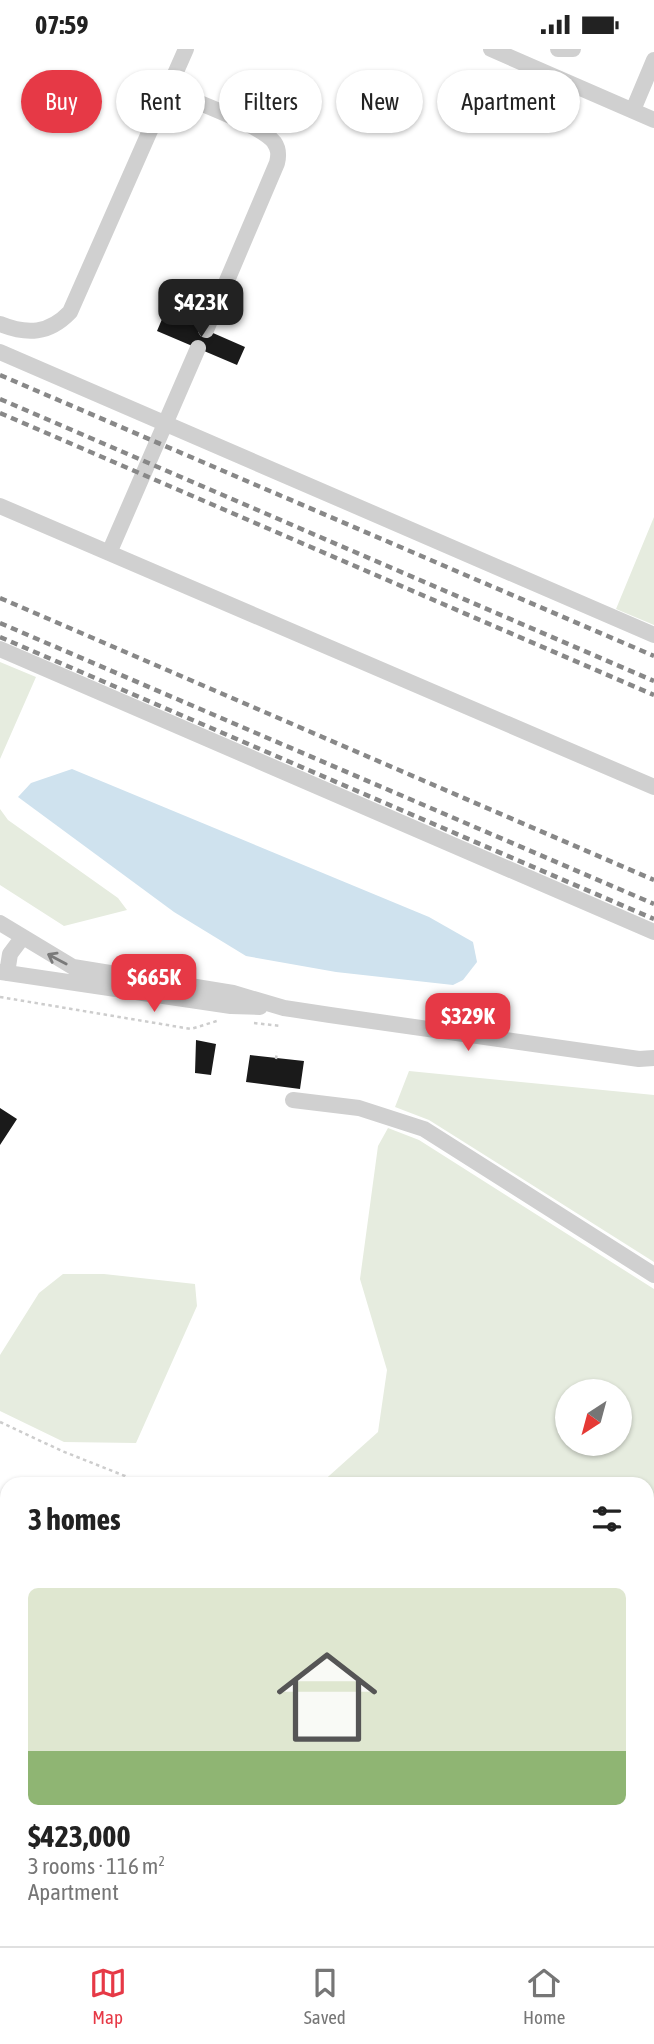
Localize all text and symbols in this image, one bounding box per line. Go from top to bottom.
text: 07:59 [35,10,89,40]
chip: Buy [21,70,102,133]
chip: Rent [116,70,205,133]
chip: Filters [219,70,322,133]
chip: New [336,70,423,133]
chip: Apartment [437,70,580,133]
pin: $423K [152,279,250,339]
text: $423K [174,289,228,315]
one-way arrow [48,952,68,966]
pin: $665K [105,955,203,1014]
text: $665K [127,964,181,990]
pin: $329K [419,993,517,1053]
text: $329K [441,1003,495,1029]
north arrow [555,1379,632,1456]
map controls [555,1379,632,1456]
icon: filters [588,1500,626,1538]
text: 3 homes [28,1502,121,1536]
icon: home [264,1634,390,1760]
text: $423,000 [28,1819,131,1853]
text: 3 rooms · 116 m² [28,1853,165,1879]
text: Apartment [28,1879,119,1905]
tab: Map [89,1964,127,2028]
tab: Saved [304,1964,346,2028]
tab: Home [523,1964,565,2028]

